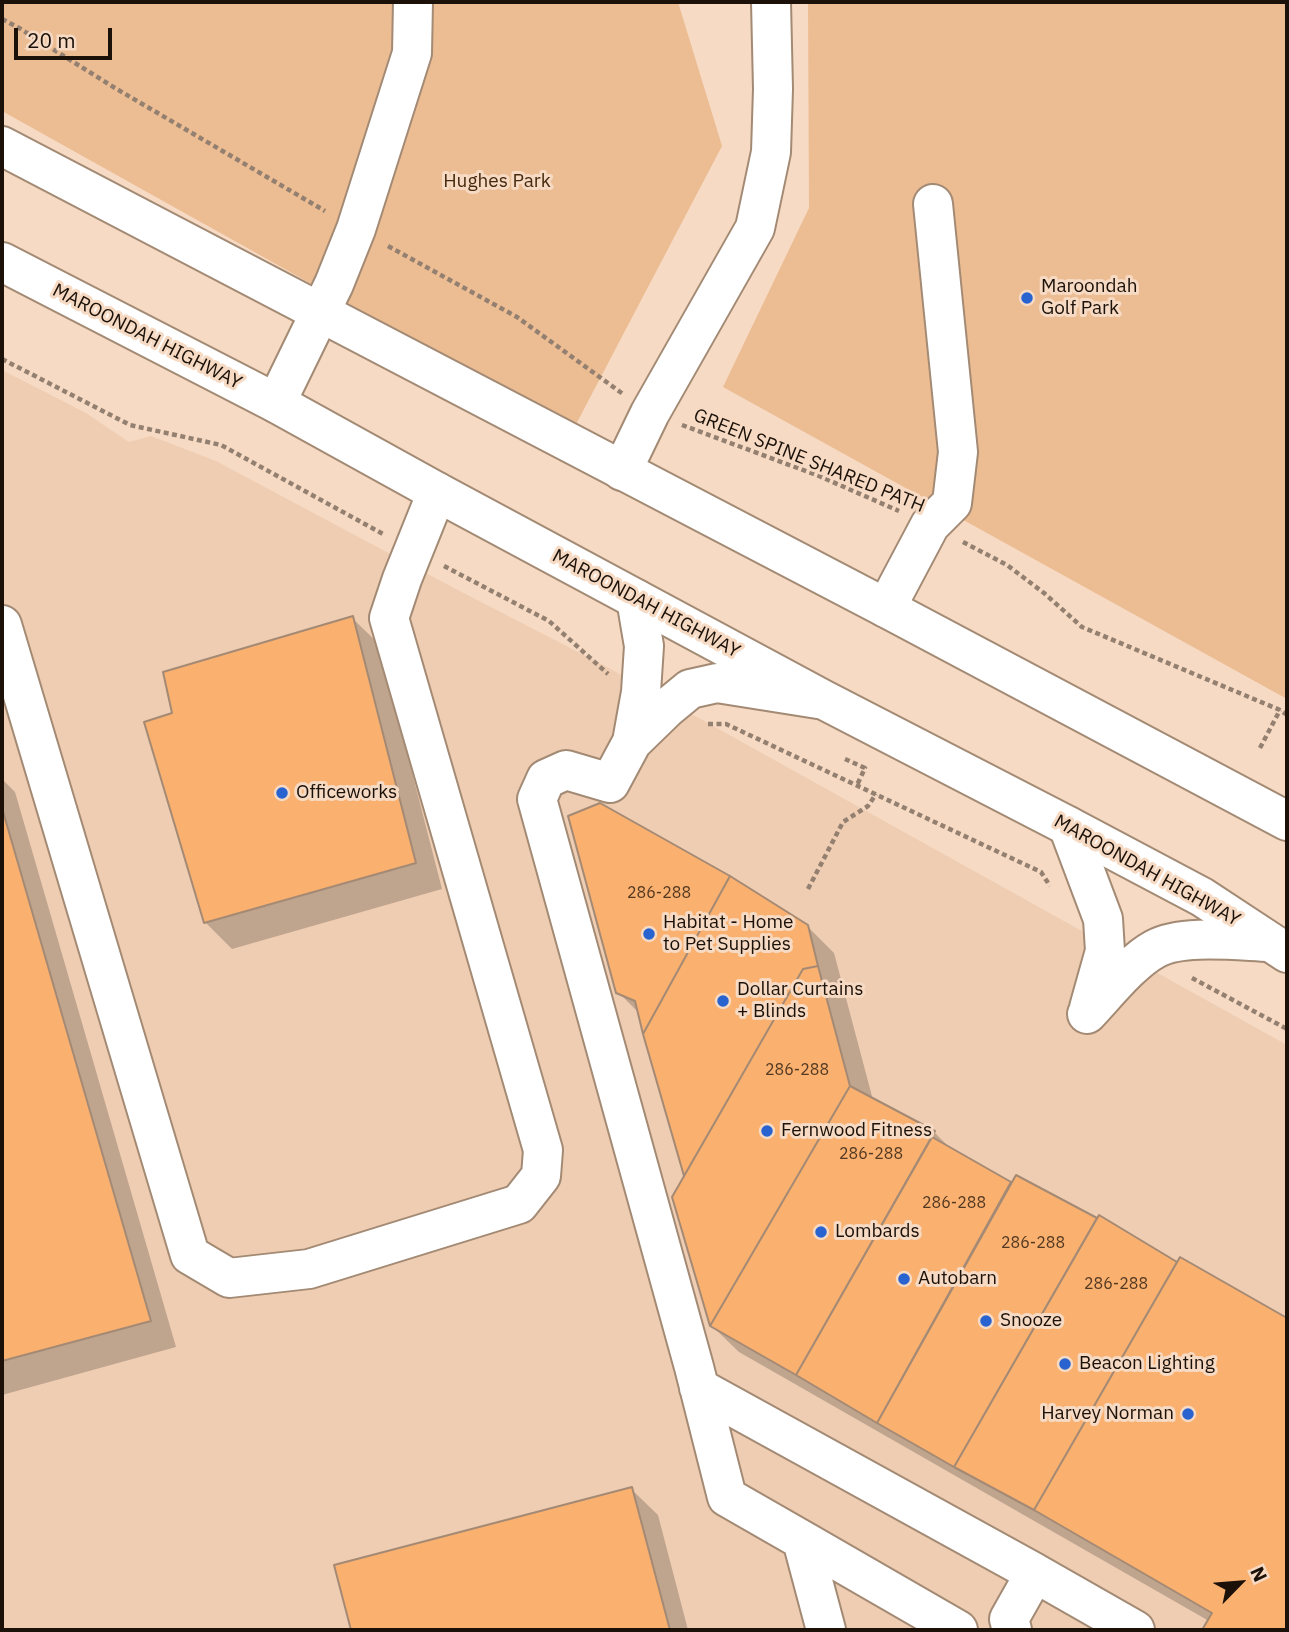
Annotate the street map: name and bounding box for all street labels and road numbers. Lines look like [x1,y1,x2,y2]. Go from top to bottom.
street label: MAROONDAH HIGHWAY [49,279,245,395]
street label: GREEN SPINE SHARED PATH [690,404,928,518]
street label: MAROONDAH HIGHWAY [548,545,744,663]
street label: MAROONDAH HIGHWAY [1050,810,1244,932]

